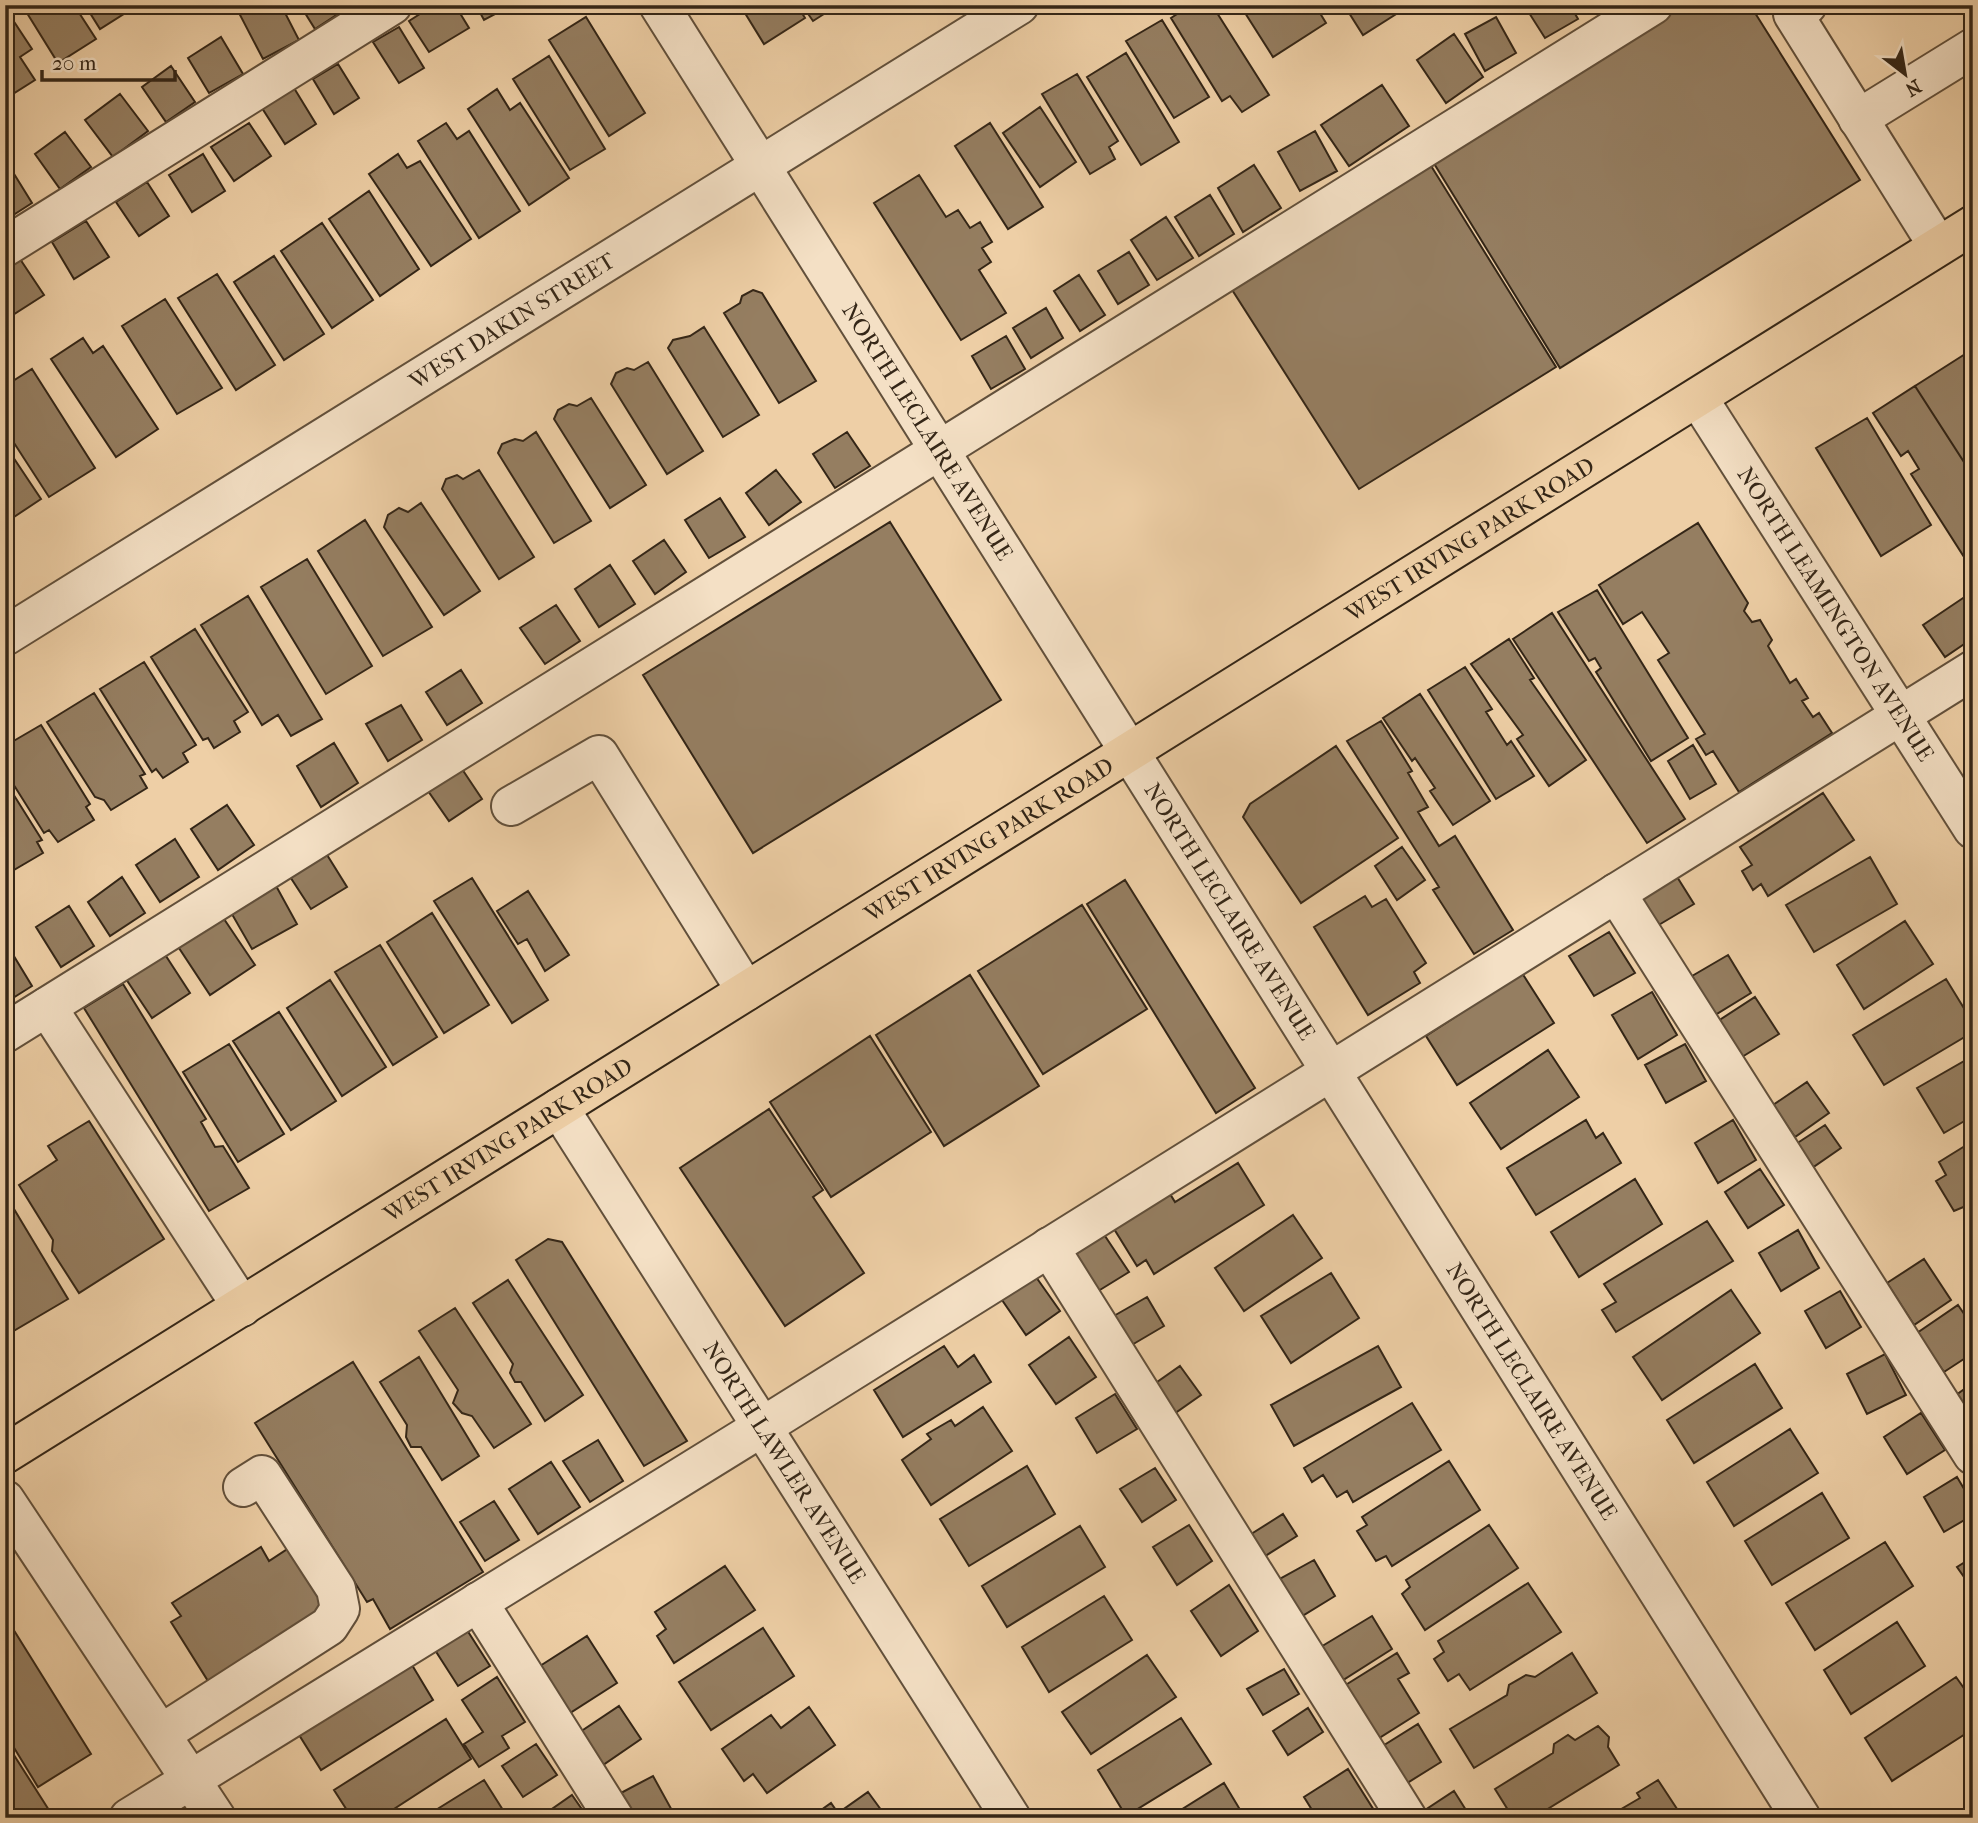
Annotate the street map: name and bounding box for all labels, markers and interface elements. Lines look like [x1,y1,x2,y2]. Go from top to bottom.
scale bar [42,38,175,82]
north arrow [1870,38,1940,108]
text: 20 m [52,51,97,75]
text: N [1901,75,1925,101]
street label: WEST DAKIN STREET [404,247,620,396]
street label: NORTH LECLAIRE AVENUE [836,298,1018,565]
street label: WEST IRVING PARK ROAD [1340,452,1600,628]
street label: NORTH LEAMINGTON AVENUE [1731,462,1939,766]
street label: WEST IRVING PARK ROAD [859,752,1119,928]
street label: NORTH LECLAIRE AVENUE [1138,778,1320,1045]
street label: WEST IRVING PARK ROAD [378,1052,638,1229]
street label: NORTH LECLAIRE AVENUE [1441,1258,1623,1525]
street label: NORTH LAWLER AVENUE [697,1337,871,1589]

